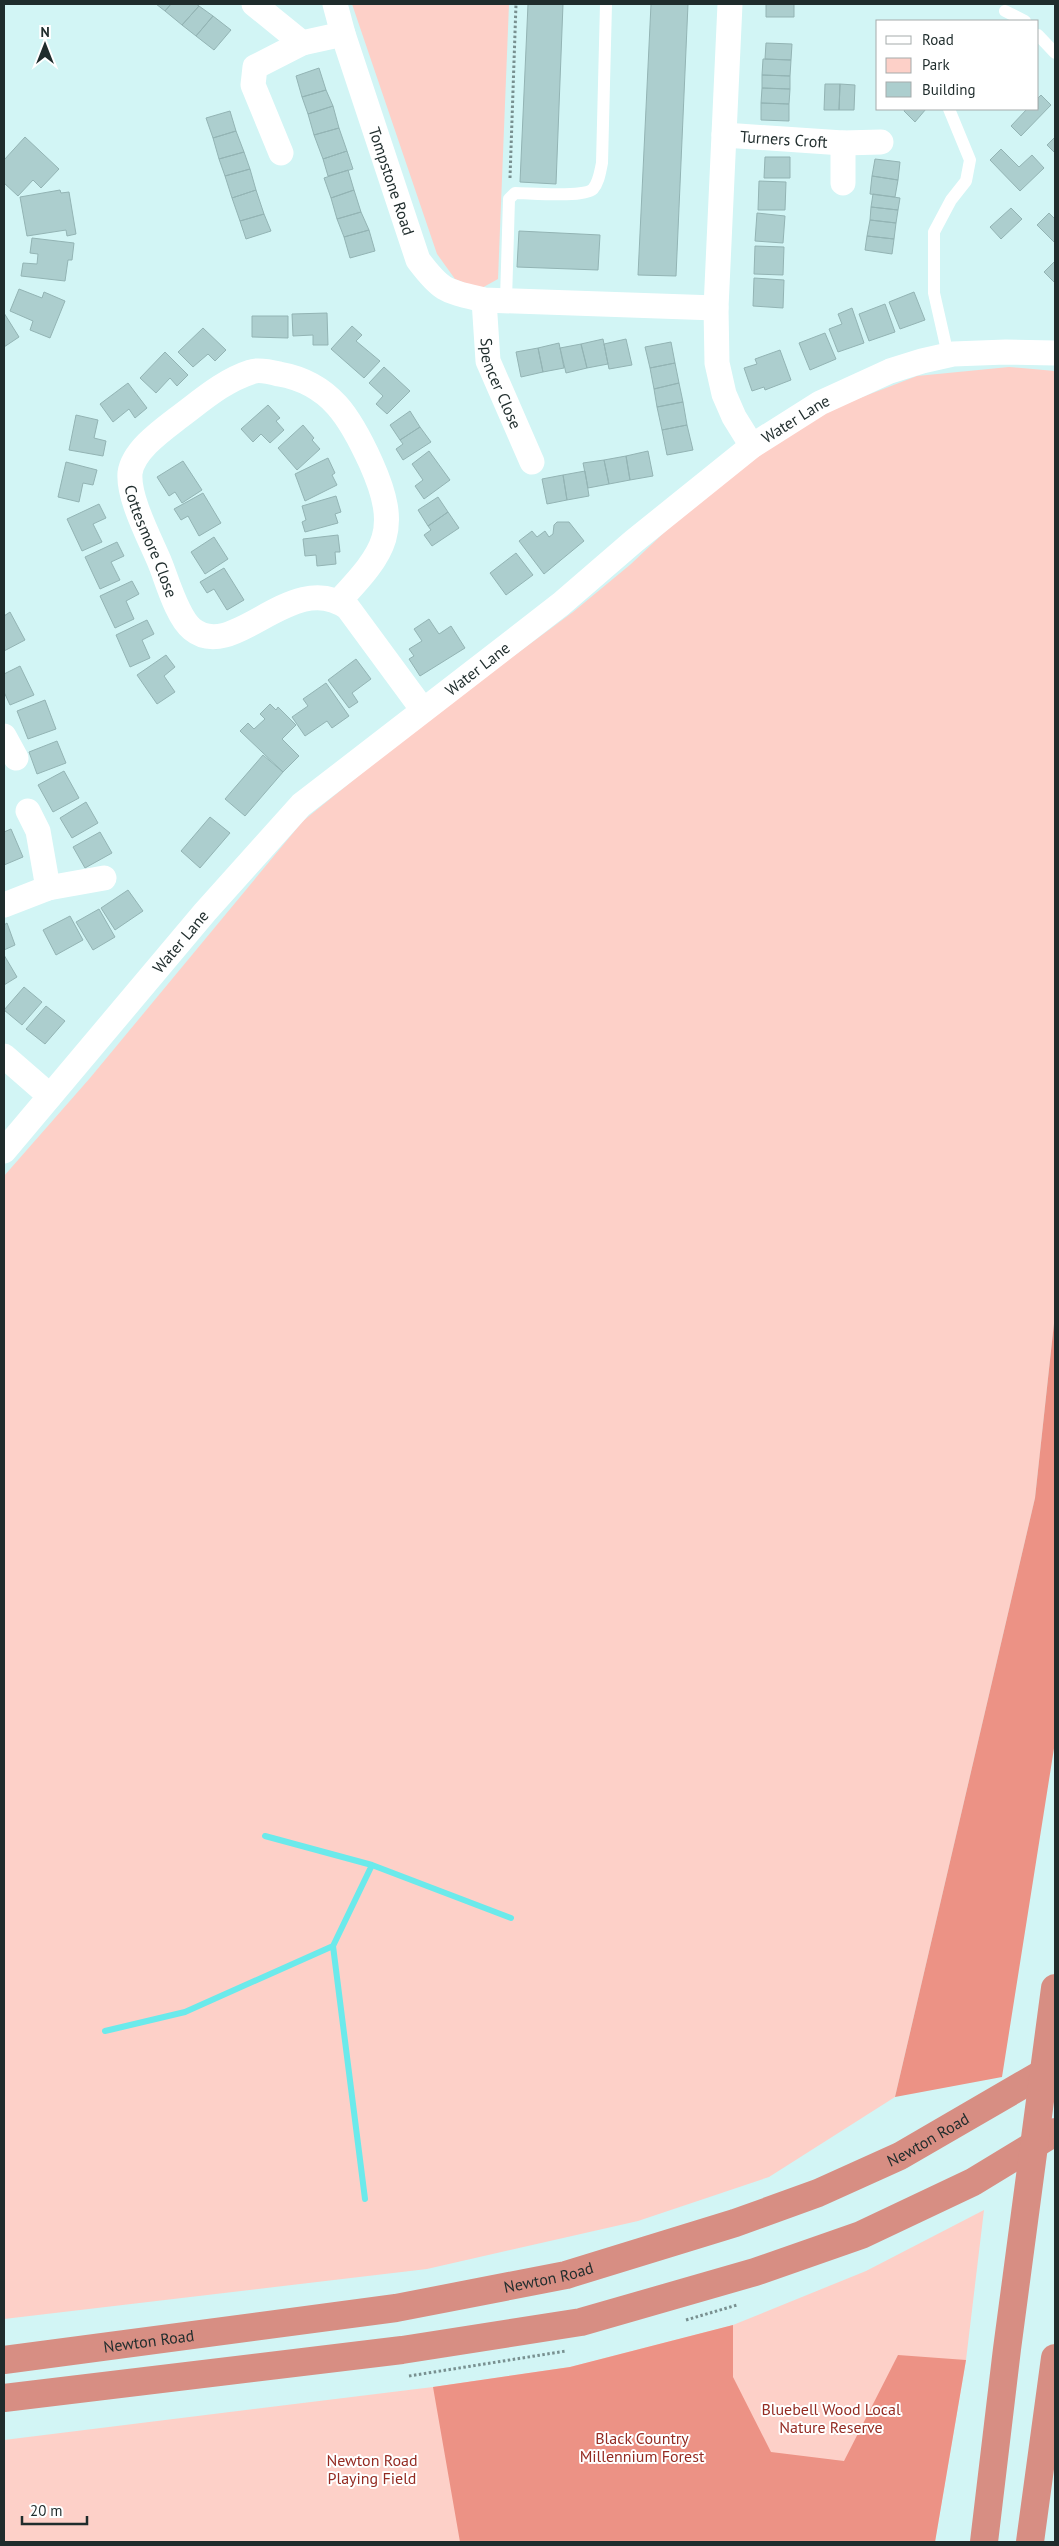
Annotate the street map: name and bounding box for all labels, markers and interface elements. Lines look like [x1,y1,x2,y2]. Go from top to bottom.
north arrow [20,20,70,70]
legend [876,20,1039,110]
text: N [40,23,50,41]
text: Road [922,30,954,49]
text: Park [922,55,950,74]
text: Building [922,80,976,99]
street label: Tompstone Road [365,124,419,238]
street label: Turners Croft [739,126,829,152]
street label: Spencer Close [477,337,526,432]
street label: Water Lane [758,390,833,447]
street label: Cottesmore Close [121,483,182,600]
street label: Water Lane [441,637,514,700]
street label: Water Lane [148,906,213,977]
street label: Newton Road [884,2108,972,2171]
street label: Newton Road [502,2257,596,2297]
street label: Newton Road [102,2325,195,2357]
park label: Bluebell Wood Local Nature Reserve [761,2399,901,2437]
park label: Black Country Millennium Forest [580,2428,705,2466]
park label: Newton Road Playing Field [326,2450,418,2488]
scale bar [22,2494,88,2526]
text: 20 m [30,2501,63,2520]

